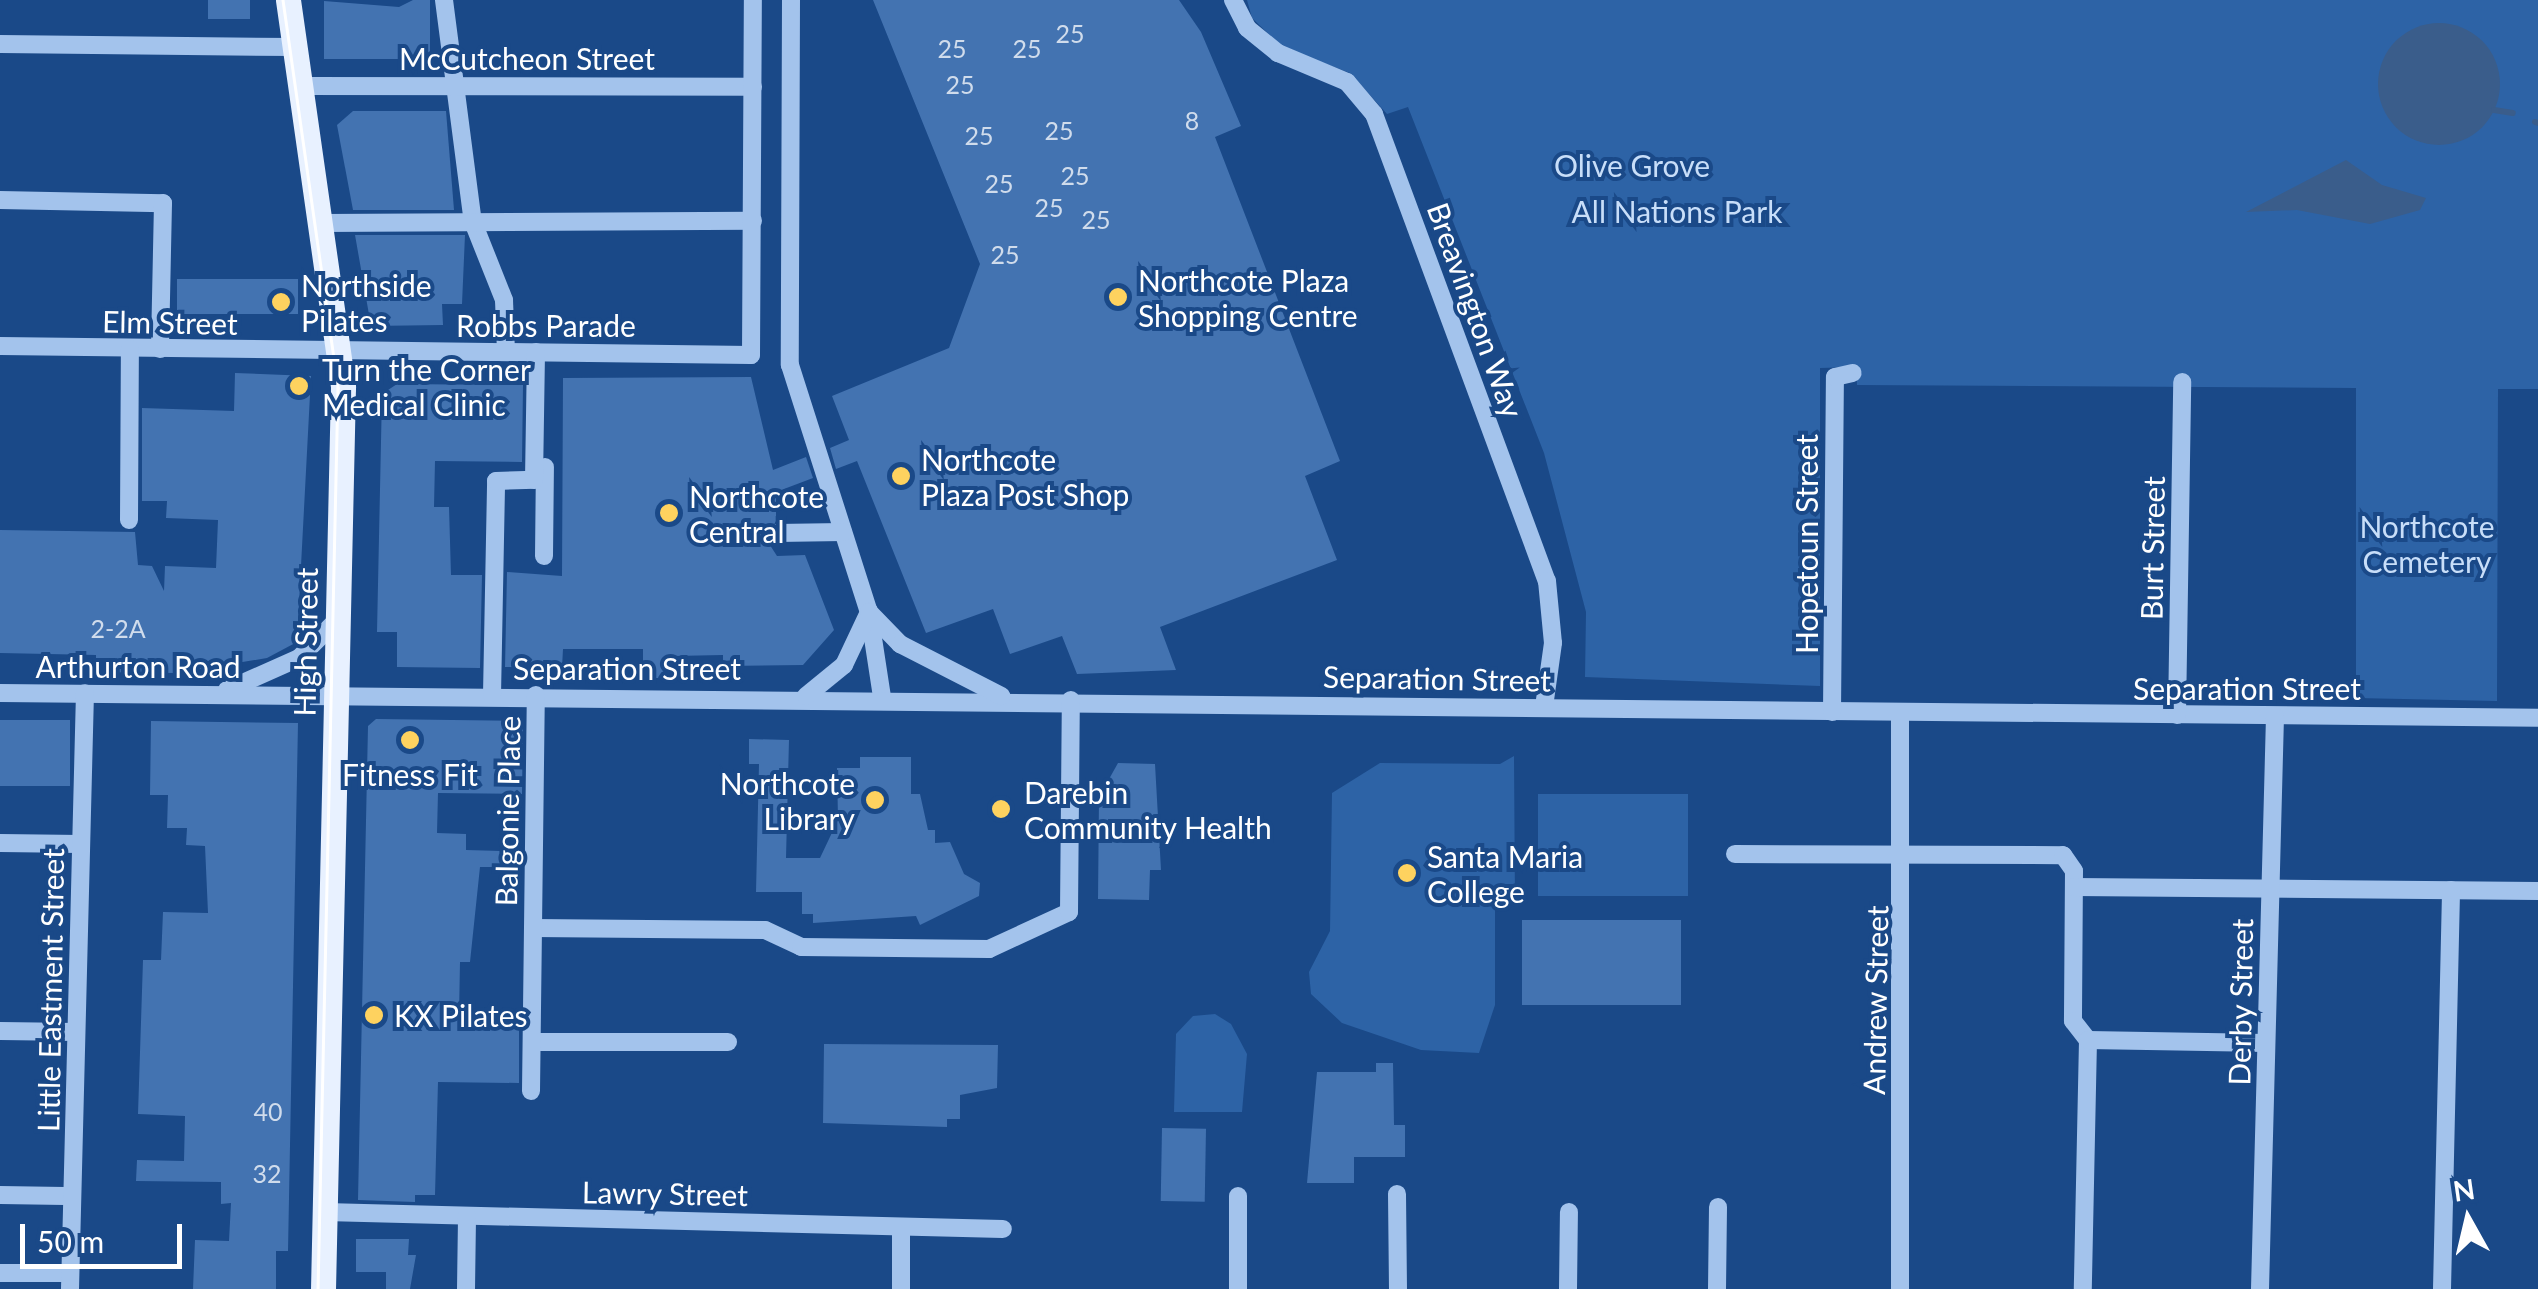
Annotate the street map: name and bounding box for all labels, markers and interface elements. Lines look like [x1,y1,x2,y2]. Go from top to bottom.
house number: 25 [1056,18,1084,48]
house number: 25 [938,33,966,63]
house number: 25 [1013,33,1041,63]
street label: McCutcheon Street [399,40,655,76]
house number: 25 [946,69,974,99]
house number: 8 [1185,105,1199,135]
house number: 25 [1045,115,1073,145]
house number: 25 [965,120,993,150]
park label: Olive Grove [1554,147,1710,183]
house number: 25 [1061,160,1089,190]
house number: 25 [985,168,1013,198]
house number: 25 [1035,192,1063,222]
park label: All Nations Park [1572,193,1782,229]
street label: Breavington Way [1420,198,1532,422]
house number: 25 [1082,204,1110,234]
house number: 25 [991,239,1019,269]
place label: Northcote Plaza Shopping Centre [1138,262,1358,332]
place label: Northside Pilates [301,267,432,338]
marker: Northcote Plaza Shopping Centre [1107,286,1129,308]
marker: Northside Pilates [270,291,292,313]
street label: Elm Street [102,303,238,341]
street label: Robbs Parade [456,307,636,343]
place label: Turn the Corner Medical Clinic [322,351,531,422]
marker: Turn the Corner Medical Clinic [286,373,312,399]
street label: Hopetoun Street [1788,434,1824,654]
place label: Northcote Plaza Post Shop [921,441,1129,512]
marker: Northcote Plaza Post Shop [890,465,912,487]
street label: Burt Street [2133,476,2171,620]
place label: Northcote Central [689,478,824,548]
marker: Northcote Central [658,502,680,524]
park label: Northcote Cemetery [2359,508,2495,578]
street label: High Street [286,567,324,717]
house number: 2-2A [90,613,146,643]
street label: Arthurton Road [36,648,240,684]
street label: Separation Street [513,650,741,686]
street label: Separation Street [1323,658,1551,698]
street label: Separation Street [2133,670,2361,706]
street label: Balgonie Place [487,715,527,907]
marker: Fitness Fit [399,729,421,751]
place label: Fitness Fit [342,756,478,792]
place label: Northcote Library [720,765,855,836]
place label: Darebin Community Health [1024,774,1272,844]
marker: Northcote Library [864,789,886,811]
marker: Darebin Community Health [988,796,1014,822]
place label: Santa Maria College [1427,838,1583,908]
street label: Little Eastment Street [30,848,70,1132]
marker: Santa Maria College [1396,862,1418,884]
street label: Andrew Street [1855,905,1895,1095]
street label: Derby Street [2221,918,2259,1086]
place label: KX Pilates [394,997,527,1033]
marker: KX Pilates [363,1004,385,1026]
house number: 40 [254,1096,282,1126]
house number: 32 [253,1158,281,1188]
north arrow [2418,1169,2518,1269]
text: N [2451,1171,2477,1208]
street label: Lawry Street [581,1174,749,1212]
scale bar [25,1204,188,1266]
text: 50 m [37,1223,104,1259]

